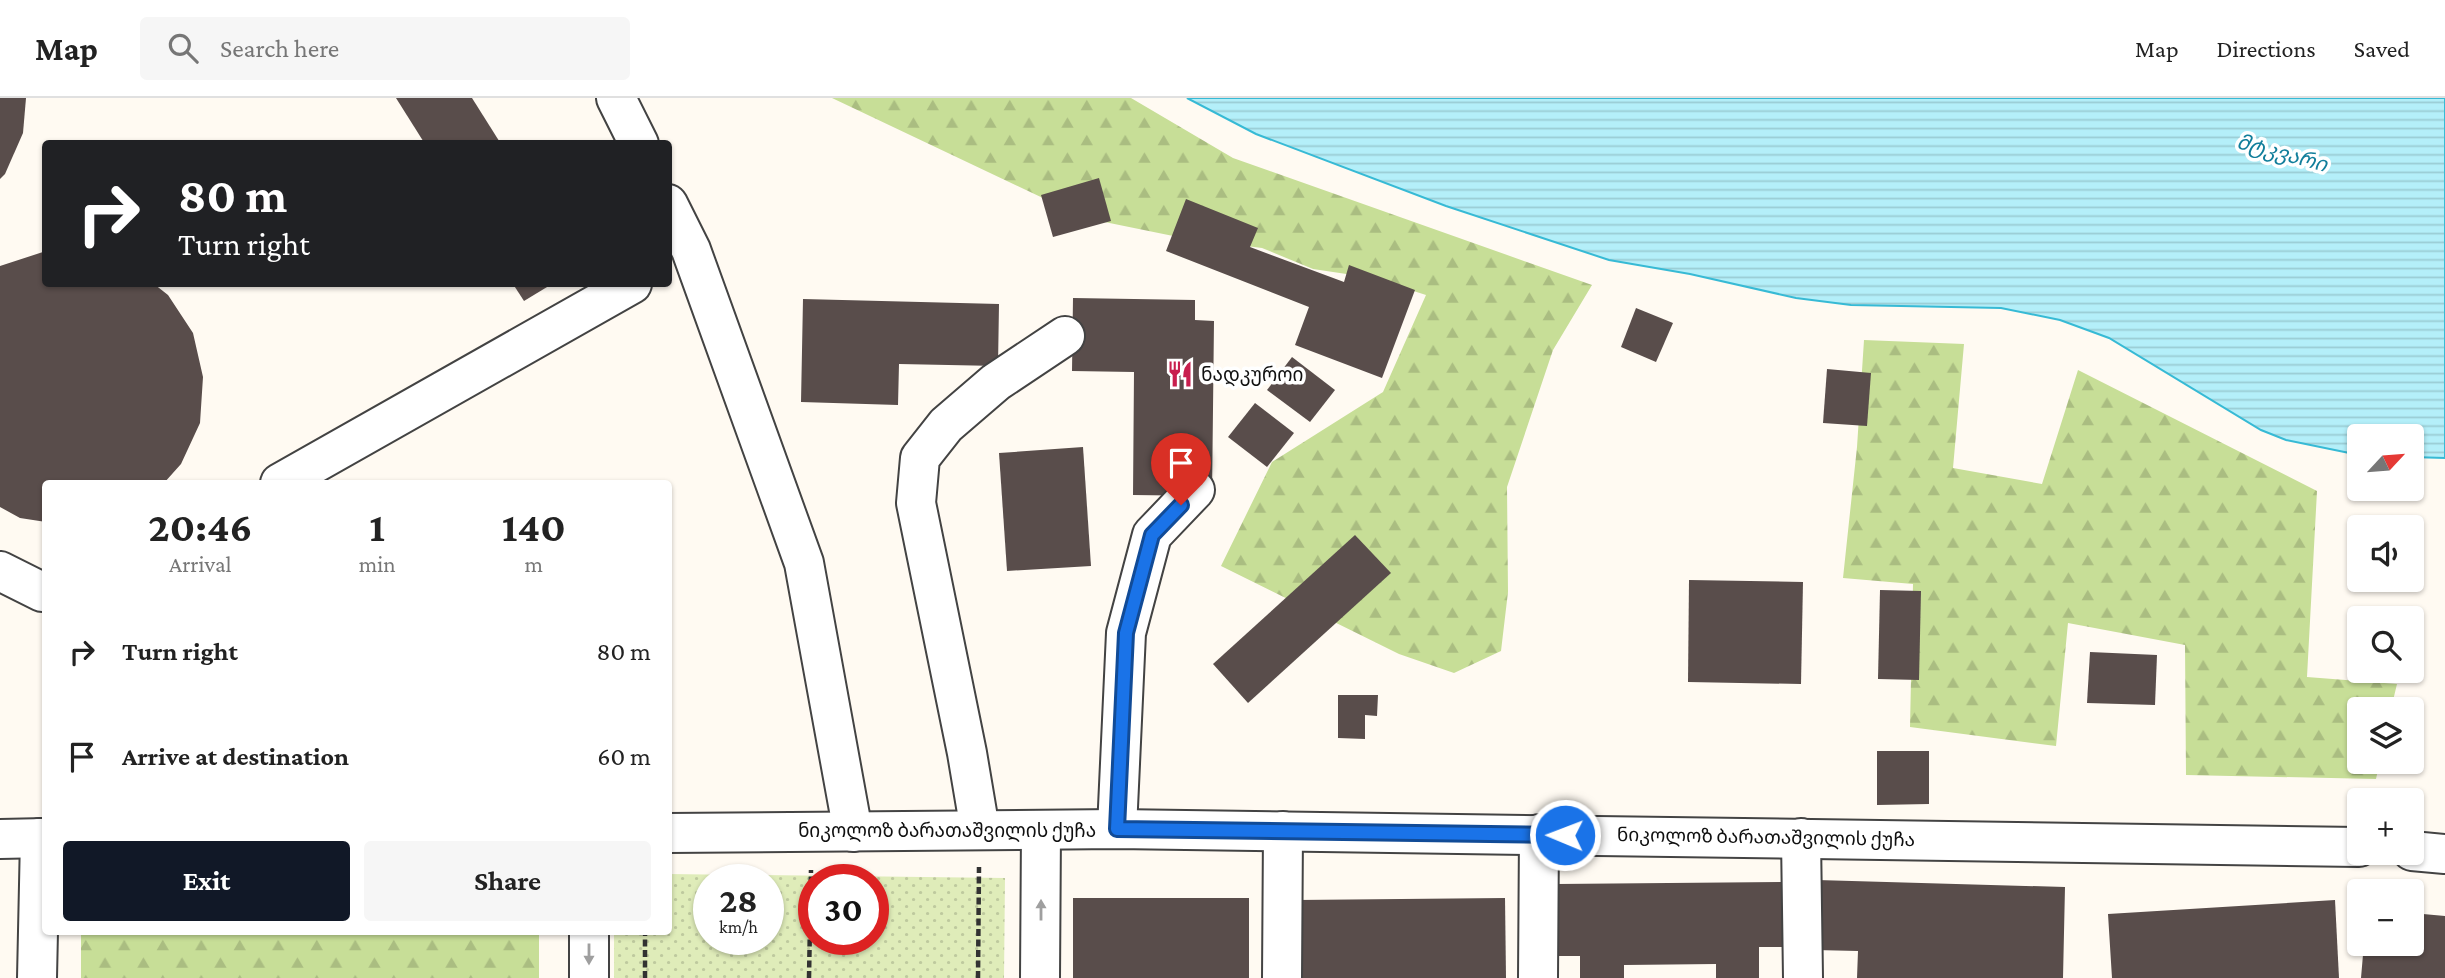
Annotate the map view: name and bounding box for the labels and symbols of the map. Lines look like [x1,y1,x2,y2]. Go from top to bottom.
water label: მტკვარი [2234,129,2331,178]
restaurant icon: ნადკუროი [1165,359,1195,389]
place label: ნადკუროი [1201,364,1303,387]
north arrow [2347,424,2424,500]
pin [1151,433,1211,505]
position arrow [1528,798,1602,872]
street label: ნიკოლოზ ბარათაშვილის ქუჩა [798,820,1096,843]
street label: ნიკოლოზ ბარათაშვილის ქუჩა [1617,824,1915,852]
speed limit sign: 30 [798,864,889,955]
one-way arrow [1035,899,1047,921]
one-way arrow [583,944,595,966]

